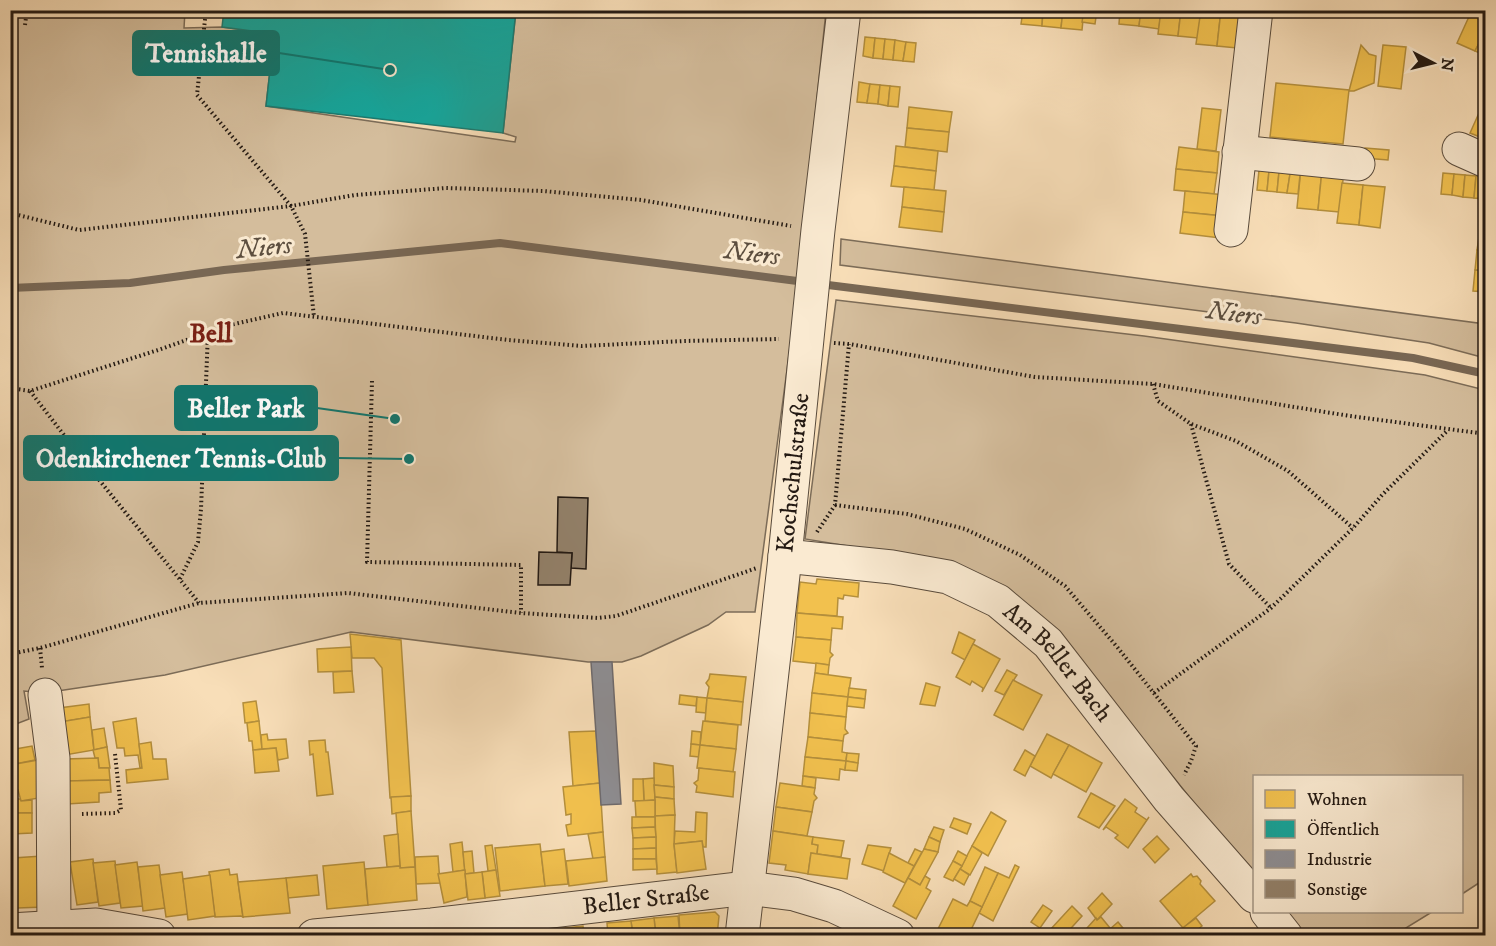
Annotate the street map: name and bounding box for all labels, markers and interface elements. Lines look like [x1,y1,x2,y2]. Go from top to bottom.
callout: Tennishalle [133,31,279,75]
north arrow [1403,33,1463,93]
text: Tennishalle [144,38,267,71]
text: N [1436,57,1458,72]
water label: Niers [233,229,294,268]
water label: Niers [721,234,783,274]
water label: Niers [1203,294,1265,334]
district label: Bell [190,318,234,351]
callout: Beller Park [175,386,317,430]
street label: Kochschulstraße [770,392,816,554]
text: Beller Park [187,393,306,426]
callout: Odenkirchener Tennis-Club [24,436,338,480]
text: Odenkirchener Tennis-Club [36,443,326,476]
street label: Am Beller Bach [997,597,1119,728]
legend [1253,775,1463,913]
text: Wohnen [1306,789,1368,811]
text: Öffentlich [1307,819,1380,841]
text: Industrie [1307,849,1372,871]
street label: Beller Straße [581,878,711,922]
text: Sonstige [1307,879,1367,901]

